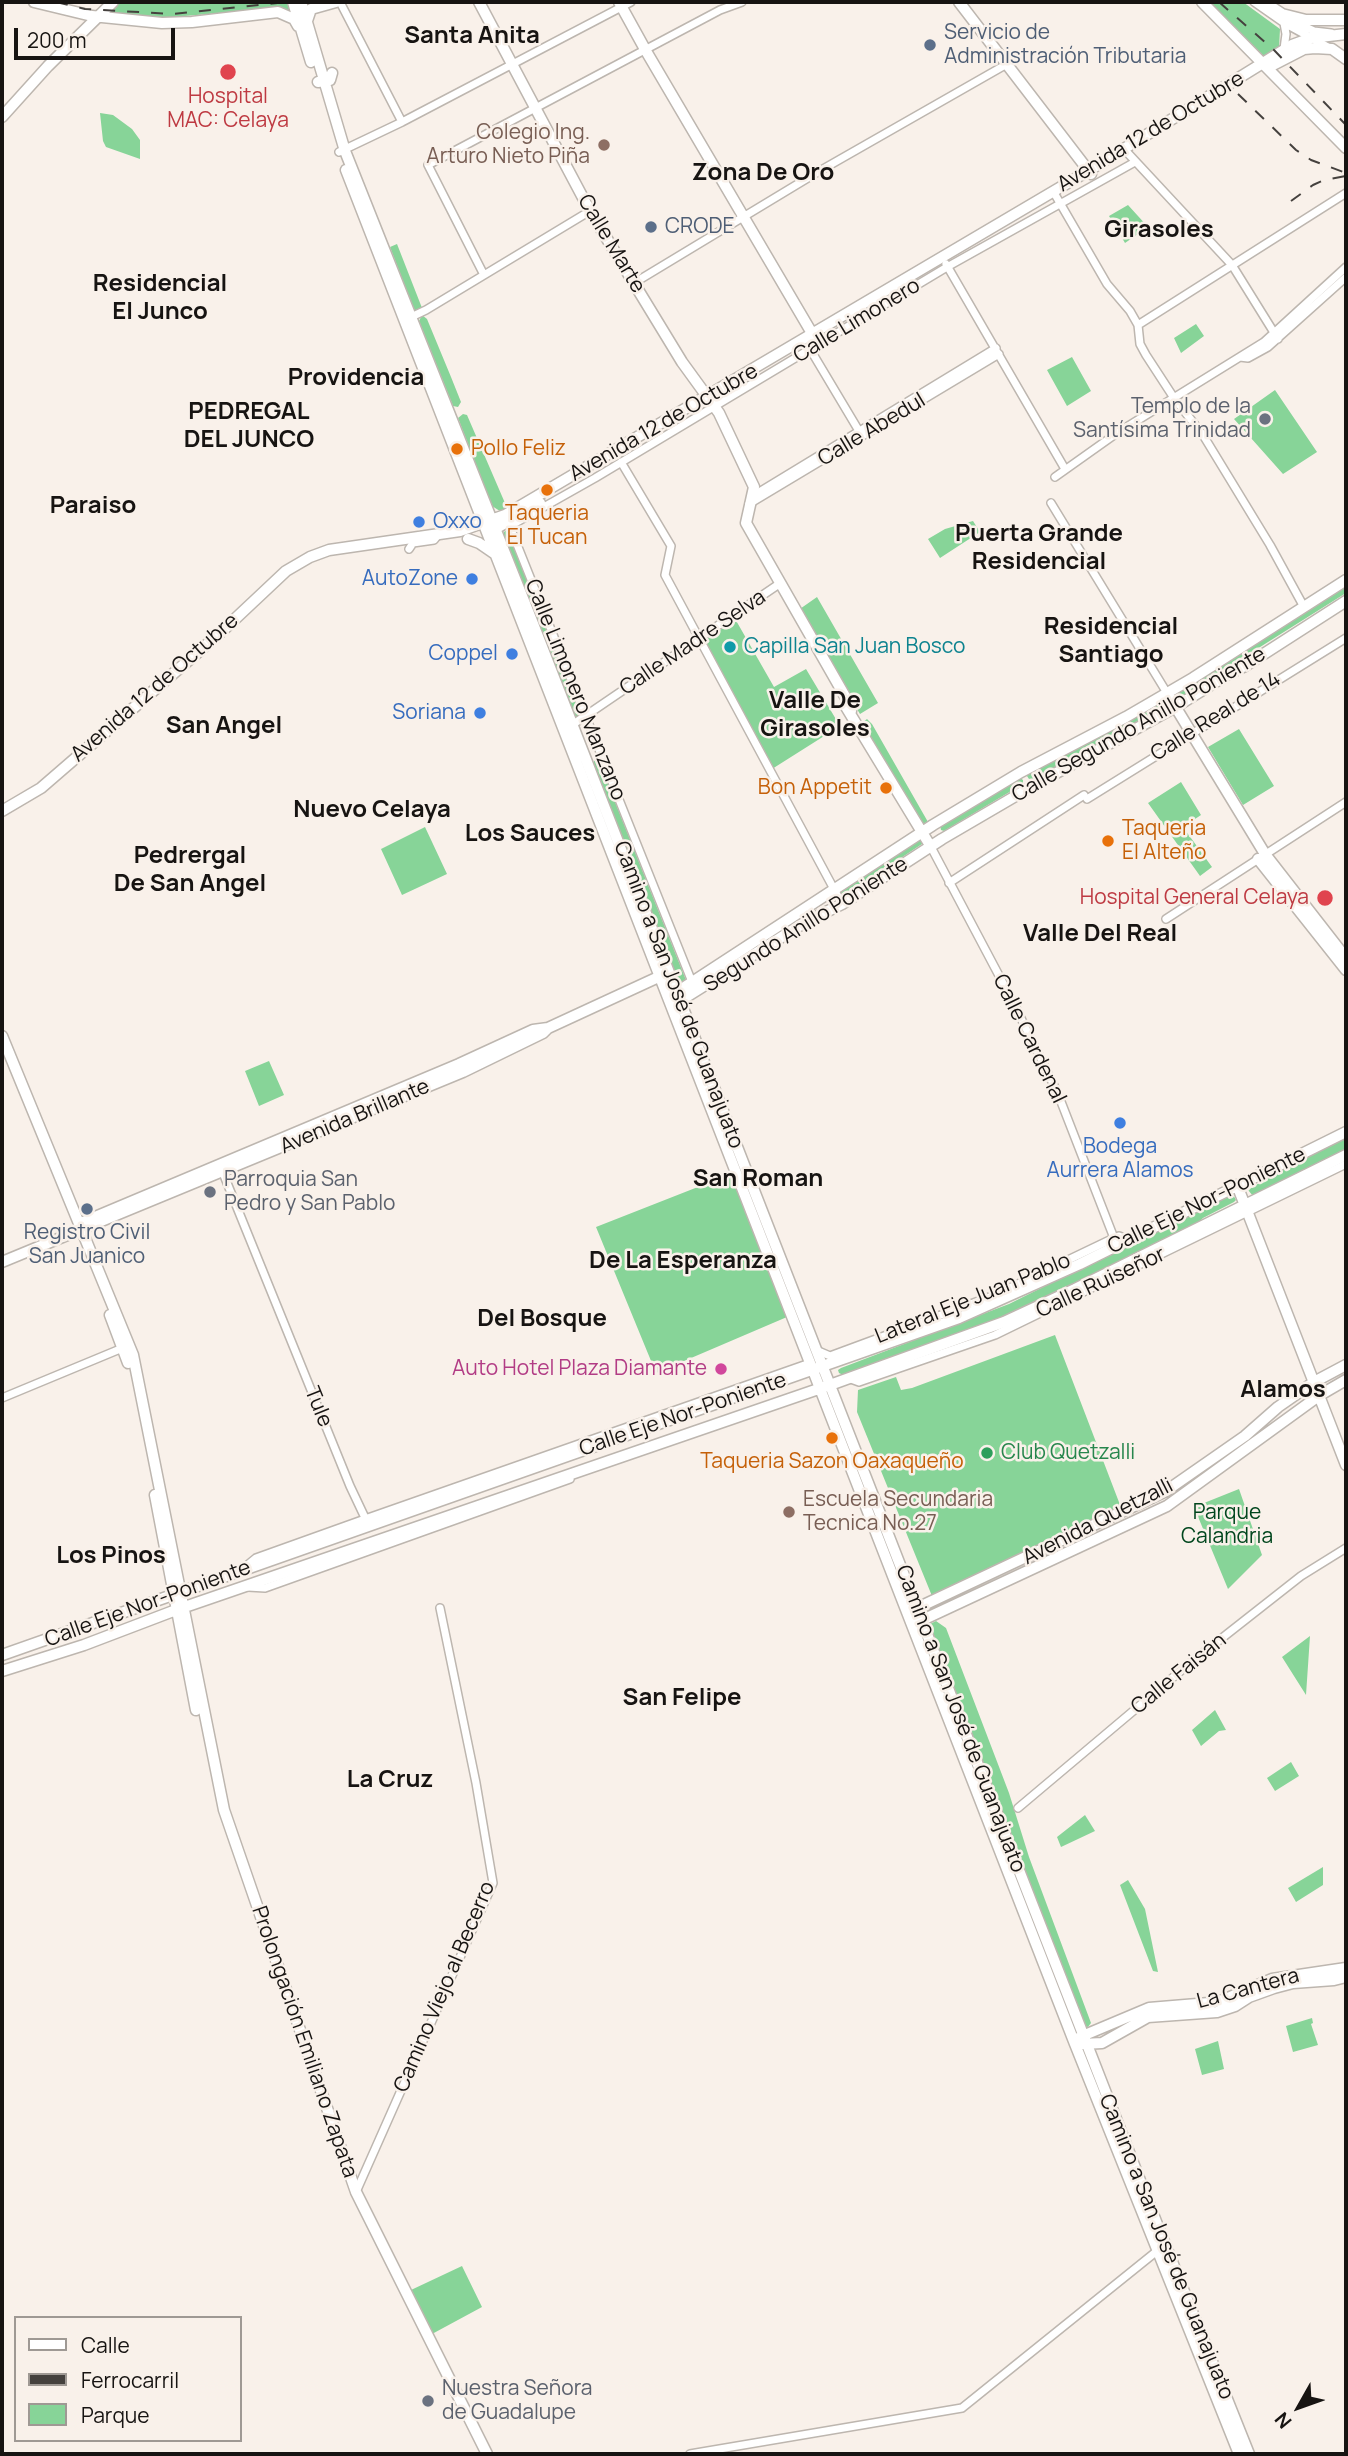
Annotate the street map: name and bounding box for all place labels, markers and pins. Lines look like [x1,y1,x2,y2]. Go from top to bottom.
place label: Servicio de Administración Tributaria [944,20,1186,70]
marker: Servicio de Administración Tributaria [922,37,938,53]
marker: Hospital MAC: Celaya [218,62,238,82]
place label: Hospital MAC: Celaya [167,84,289,134]
place label: Colegio Ing. Arturo Nieto Piña [426,120,590,170]
marker: Colegio Ing. Arturo Nieto Piña [596,137,612,153]
place label: CRODE [665,214,735,240]
marker: CRODE [643,219,659,235]
place label: Templo de la Santísima Trinidad [1073,394,1251,444]
marker: Templo de la Santísima Trinidad [1257,411,1273,427]
place label: Pollo Feliz [471,436,566,462]
marker: Pollo Feliz [449,441,465,457]
marker: Taqueria El Tucan [539,482,555,498]
place label: Taqueria El Tucan [505,501,589,551]
place label: Oxxo [433,509,482,535]
marker: Oxxo [411,514,427,530]
place label: AutoZone [362,566,458,592]
marker: AutoZone [464,571,480,587]
place label: Capilla San Juan Bosco [744,634,965,660]
marker: Capilla San Juan Bosco [722,639,738,655]
place label: Coppel [429,641,498,667]
marker: Coppel [504,646,520,662]
place label: Soriana [392,700,466,726]
marker: Soriana [472,705,488,721]
place label: Bon Appetit [758,775,872,801]
marker: Bon Appetit [878,780,894,796]
place label: Taqueria El Alteño [1122,816,1206,866]
marker: Taqueria El Alteño [1100,833,1116,849]
place label: Hospital General Celaya [1080,885,1309,911]
marker: Hospital General Celaya [1315,888,1335,908]
marker: Bodega Aurrera Alamos [1112,1115,1128,1131]
place label: Bodega Aurrera Alamos [1047,1134,1193,1184]
place label: Parroquia San Pedro y San Pablo [224,1167,395,1217]
marker: Parroquia San Pedro y San Pablo [202,1184,218,1200]
marker: Registro Civil San Juanico [79,1201,95,1217]
place label: Registro Civil San Juanico [24,1220,150,1270]
place label: Auto Hotel Plaza Diamante [452,1356,707,1382]
marker: Auto Hotel Plaza Diamante [713,1361,729,1377]
marker: Taqueria Sazon Oaxaqueño [824,1430,840,1446]
place label: Club Quetzalli [1001,1440,1135,1466]
marker: Club Quetzalli [979,1445,995,1461]
place label: Taqueria Sazon Oaxaqueño [700,1449,964,1475]
place label: Escuela Secundaria Tecnica No.27 [803,1487,993,1537]
marker: Escuela Secundaria Tecnica No.27 [781,1504,797,1520]
place label: Nuestra Señora de Guadalupe [442,2376,593,2426]
marker: Nuestra Señora de Guadalupe [420,2393,436,2409]

